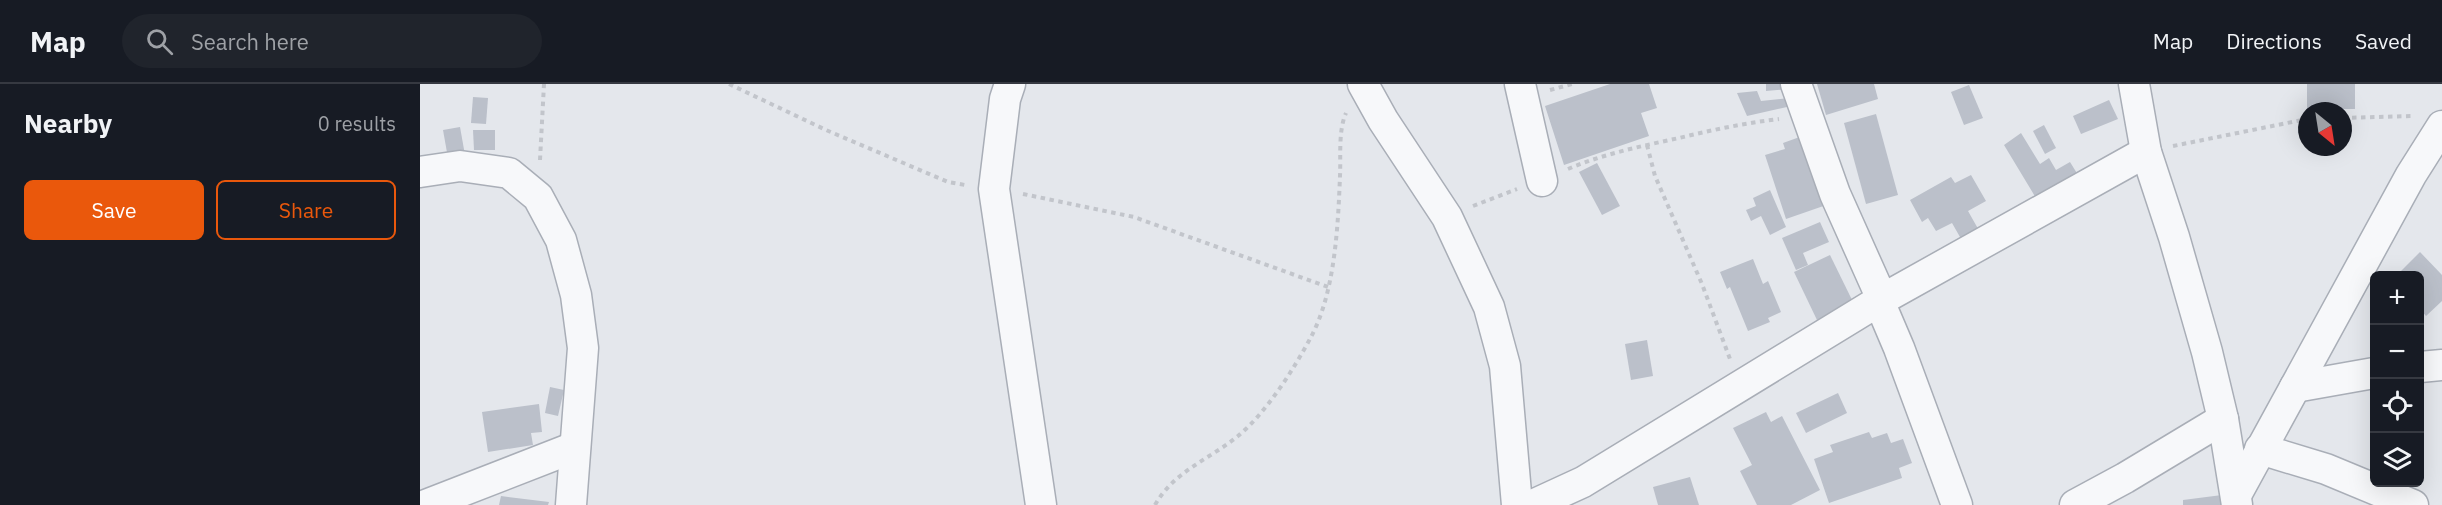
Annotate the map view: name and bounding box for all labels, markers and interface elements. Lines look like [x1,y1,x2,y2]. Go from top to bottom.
search box [122,14,542,68]
text: Map [30,23,86,60]
icon: search [143,25,176,58]
text: Search here [191,27,309,56]
text: Map [2153,27,2193,55]
text: Directions [2226,27,2322,55]
text: Saved [2355,27,2412,55]
north arrow [2298,102,2352,156]
text: Nearby [24,106,112,140]
text: 0 results [318,110,396,137]
button: Save [24,180,204,240]
button: Share [216,180,396,240]
map controls [2370,271,2424,487]
button: + [2370,271,2424,325]
button: − [2370,325,2424,379]
button: locate [2370,379,2424,433]
button: layers [2370,433,2424,487]

